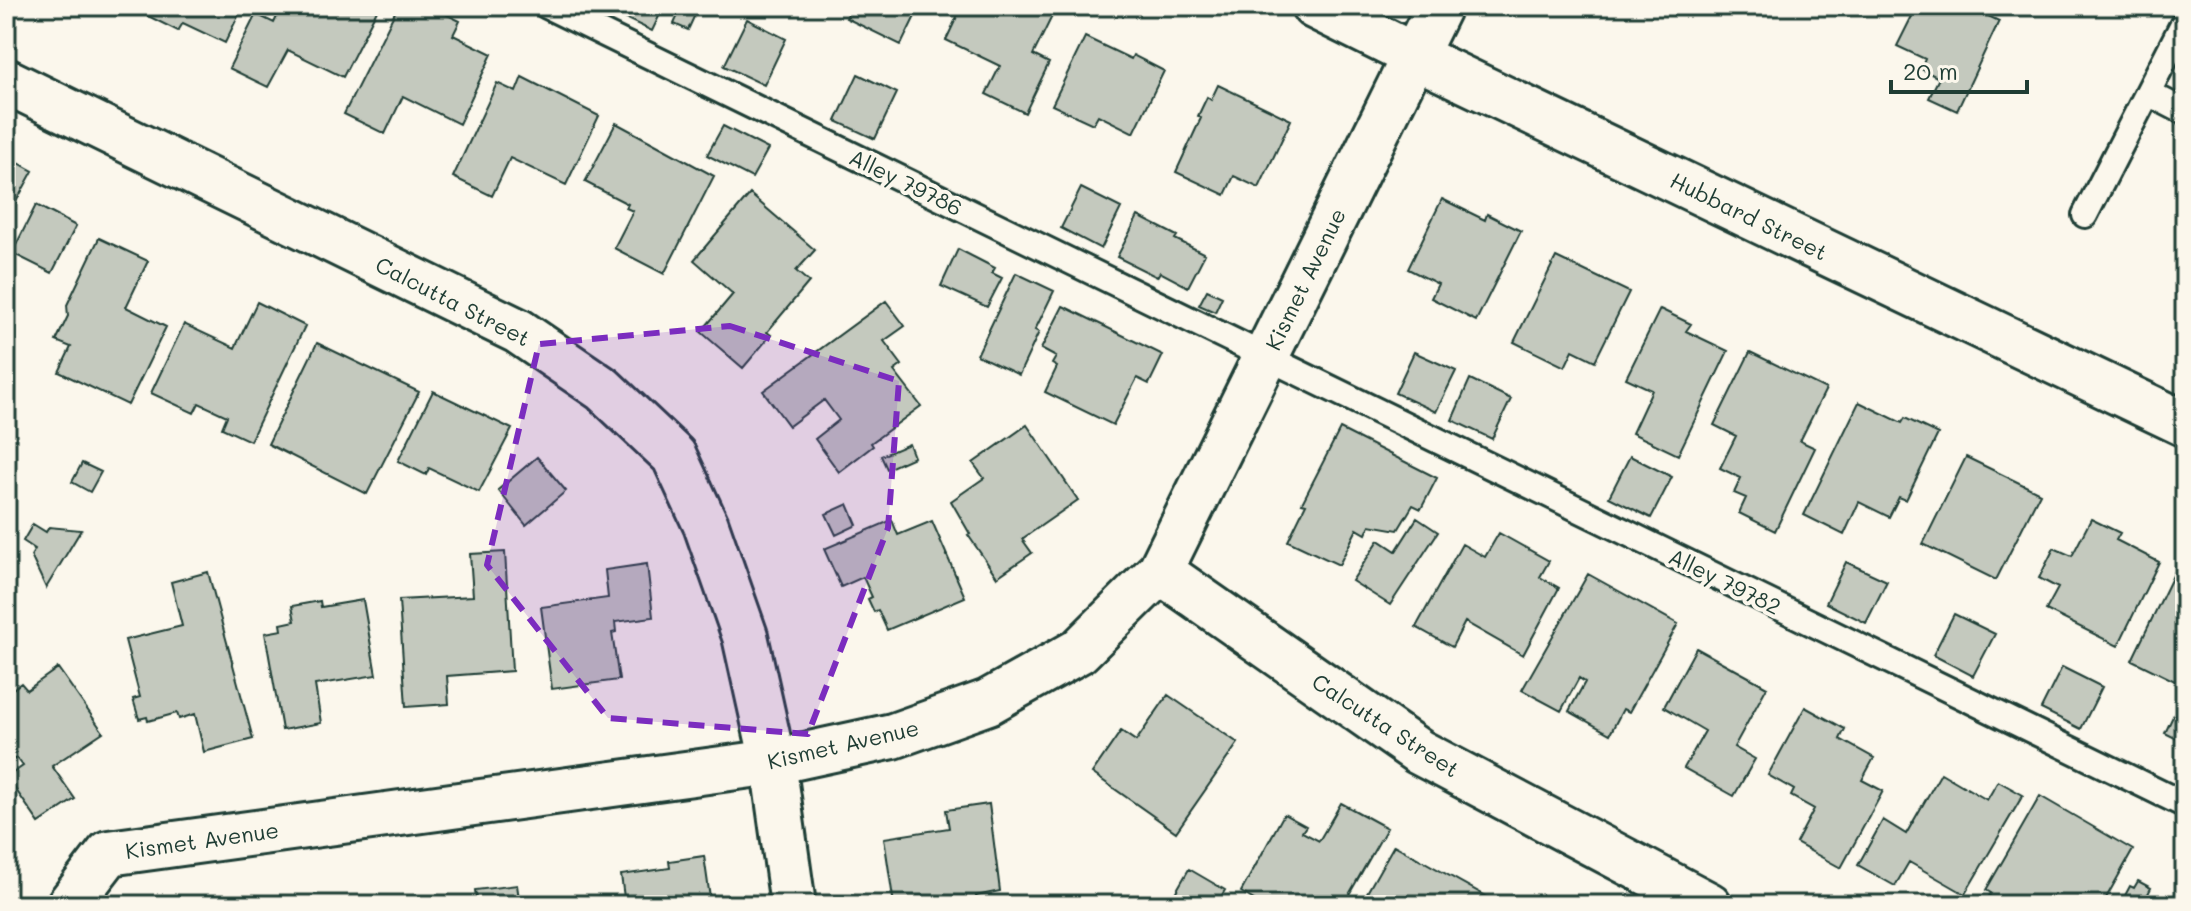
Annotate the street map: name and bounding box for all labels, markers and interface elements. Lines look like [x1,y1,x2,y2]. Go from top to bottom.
scale bar [1891,44,2027,94]
text: 20 m [1903,55,1958,86]
street label: Alley 79786 [845,142,967,222]
street label: Hubbard Street [1666,165,1832,267]
street label: Kismet Avenue [1258,203,1352,355]
street label: Calcutta Street [371,249,535,353]
street label: Alley 79782 [1664,541,1786,621]
street label: Calcutta Street [1307,667,1465,783]
street label: Kismet Avenue [764,712,922,776]
street label: Kismet Avenue [123,815,281,865]

